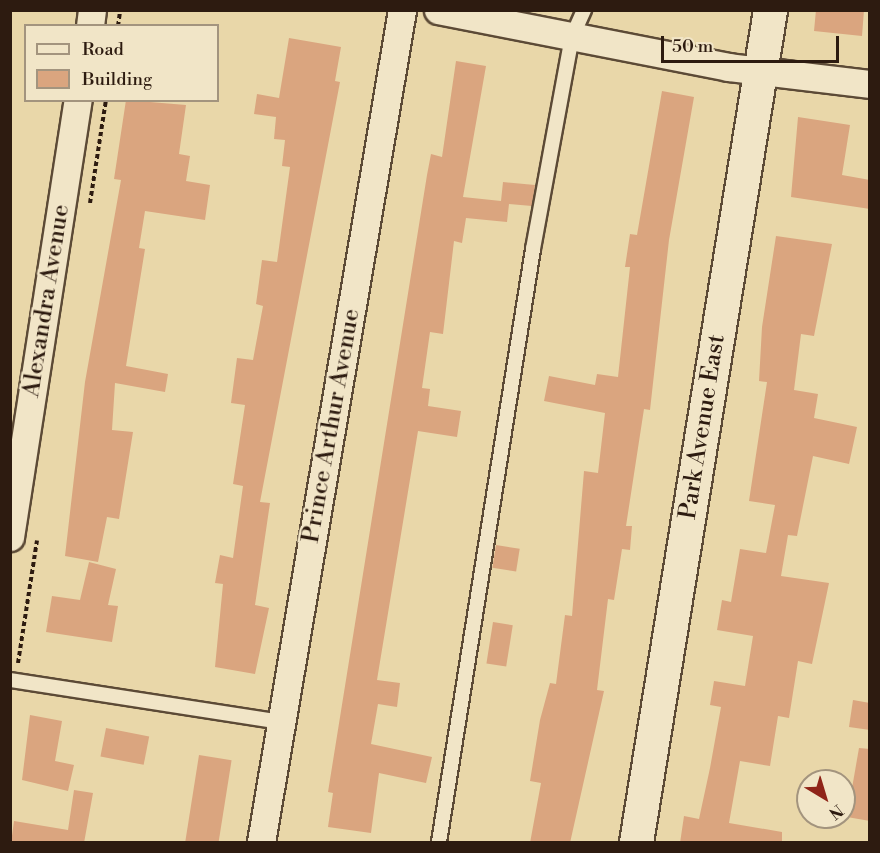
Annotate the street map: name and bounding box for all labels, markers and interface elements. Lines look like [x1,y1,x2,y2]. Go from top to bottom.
legend [24,24,219,102]
scale bar [664,24,842,62]
text: 50 m [672,35,713,58]
text: Road [82,38,124,61]
text: Building [82,68,152,91]
street label: Alexandra Avenue [18,203,76,399]
street label: Prince Arthur Avenue [297,307,367,545]
street label: Park Avenue East [674,332,732,522]
north arrow [796,769,856,829]
text: N [825,800,847,823]

